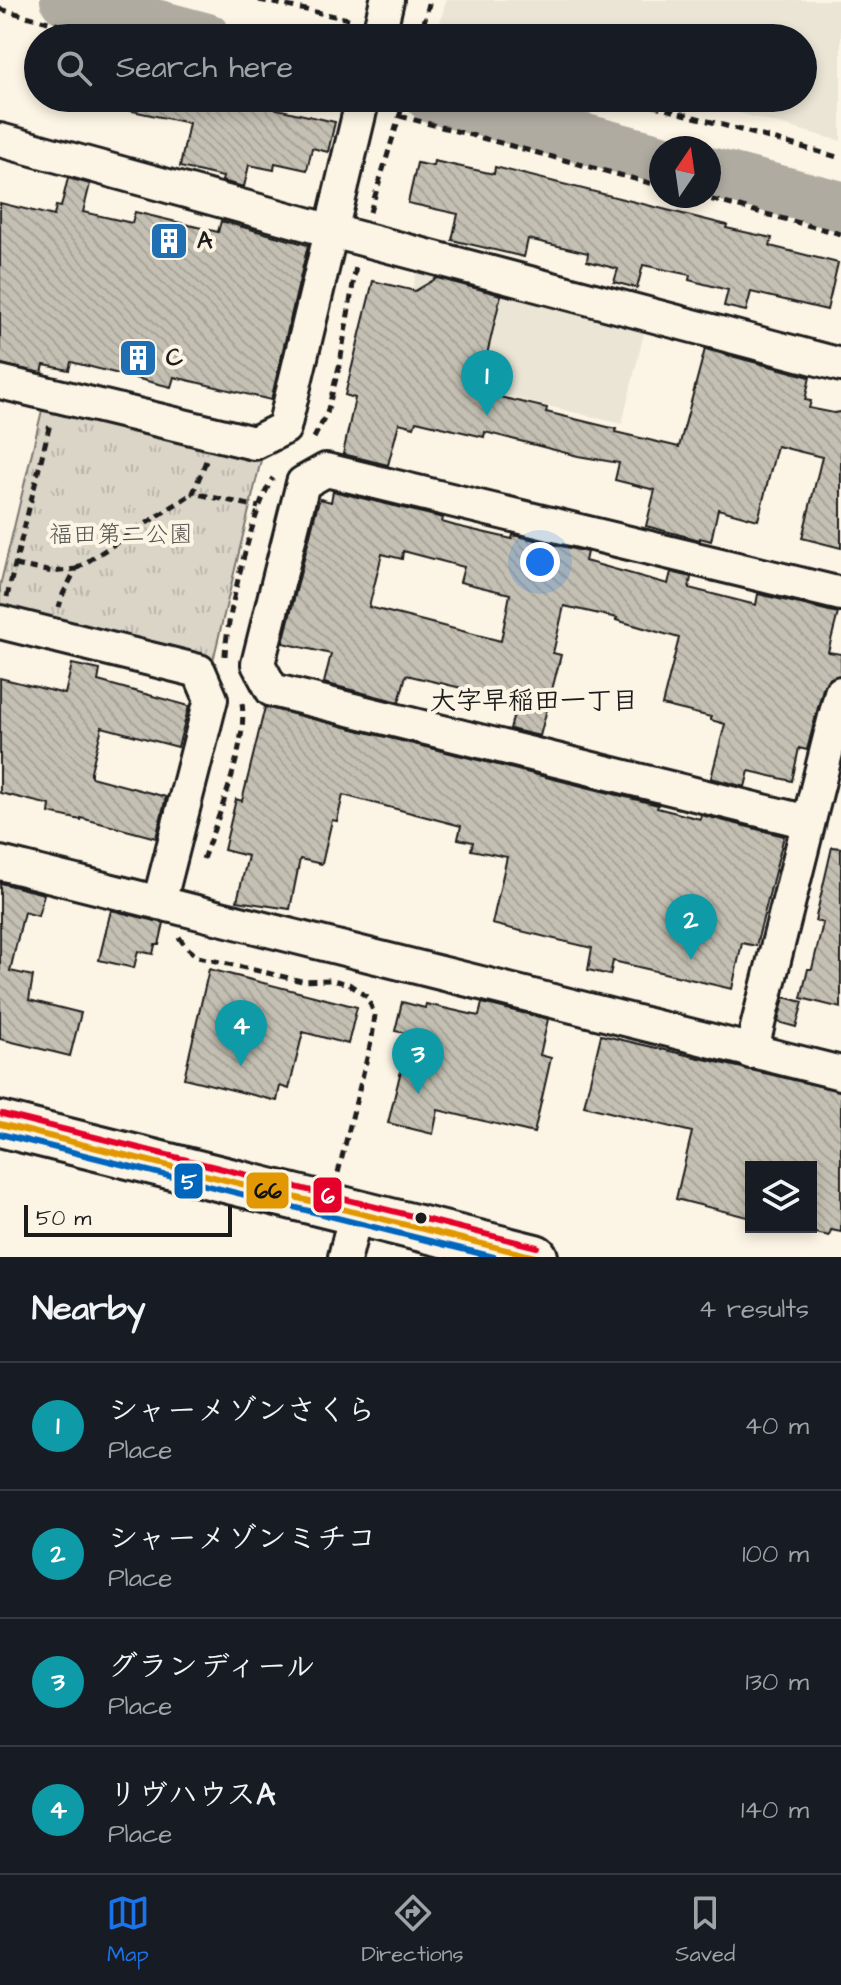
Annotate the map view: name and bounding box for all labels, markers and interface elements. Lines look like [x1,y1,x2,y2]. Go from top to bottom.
search box [24,24,817,112]
icon: search [52,46,96,90]
text: Search here [116,47,293,89]
north arrow [649,136,721,208]
building icon: A [148,220,190,262]
place label: A [197,224,213,258]
building icon: C [117,337,159,379]
place label: C [166,341,183,375]
pin: 1 [461,350,513,416]
park label: 福田第二公園 [49,518,193,552]
your location [520,542,560,582]
district label: 大字早稲田一丁目 [430,683,638,719]
pin: 2 [665,894,717,960]
pin: 4 [215,1000,267,1066]
pin: 3 [392,1028,444,1094]
map controls [745,1161,817,1233]
button: layers [745,1161,817,1233]
line badge: 5 [173,1162,204,1200]
text: 5 [181,1167,197,1198]
line badge: 66 [245,1171,290,1210]
text: 66 [254,1176,282,1207]
line badge: 6 [312,1176,343,1214]
text: 6 [321,1181,335,1212]
scale bar [24,1201,232,1237]
text: 50 m [36,1203,91,1234]
unlabelled marker [413,1210,429,1226]
text: Nearby [32,1285,146,1333]
text: 4 results [699,1291,809,1327]
text: シャーメゾンさくら [108,1390,377,1432]
text: 1 [56,1408,60,1444]
text: 40 m [744,1408,809,1444]
text: Place [108,1432,172,1468]
text: シャーメゾンミチコ [108,1518,377,1560]
text: 2 [51,1536,65,1572]
text: 100 m [742,1536,809,1572]
text: Place [108,1560,172,1596]
text: グランディール [108,1646,316,1688]
text: 3 [51,1664,65,1700]
text: 130 m [745,1664,809,1700]
text: Place [108,1688,172,1724]
text: リヴハウスA [108,1774,275,1816]
text: 4 [49,1792,67,1828]
text: 140 m [741,1792,809,1828]
text: Place [108,1816,172,1852]
tab: Map [106,1891,150,1970]
tab: Directions [361,1891,464,1970]
tab: Saved [675,1891,735,1970]

